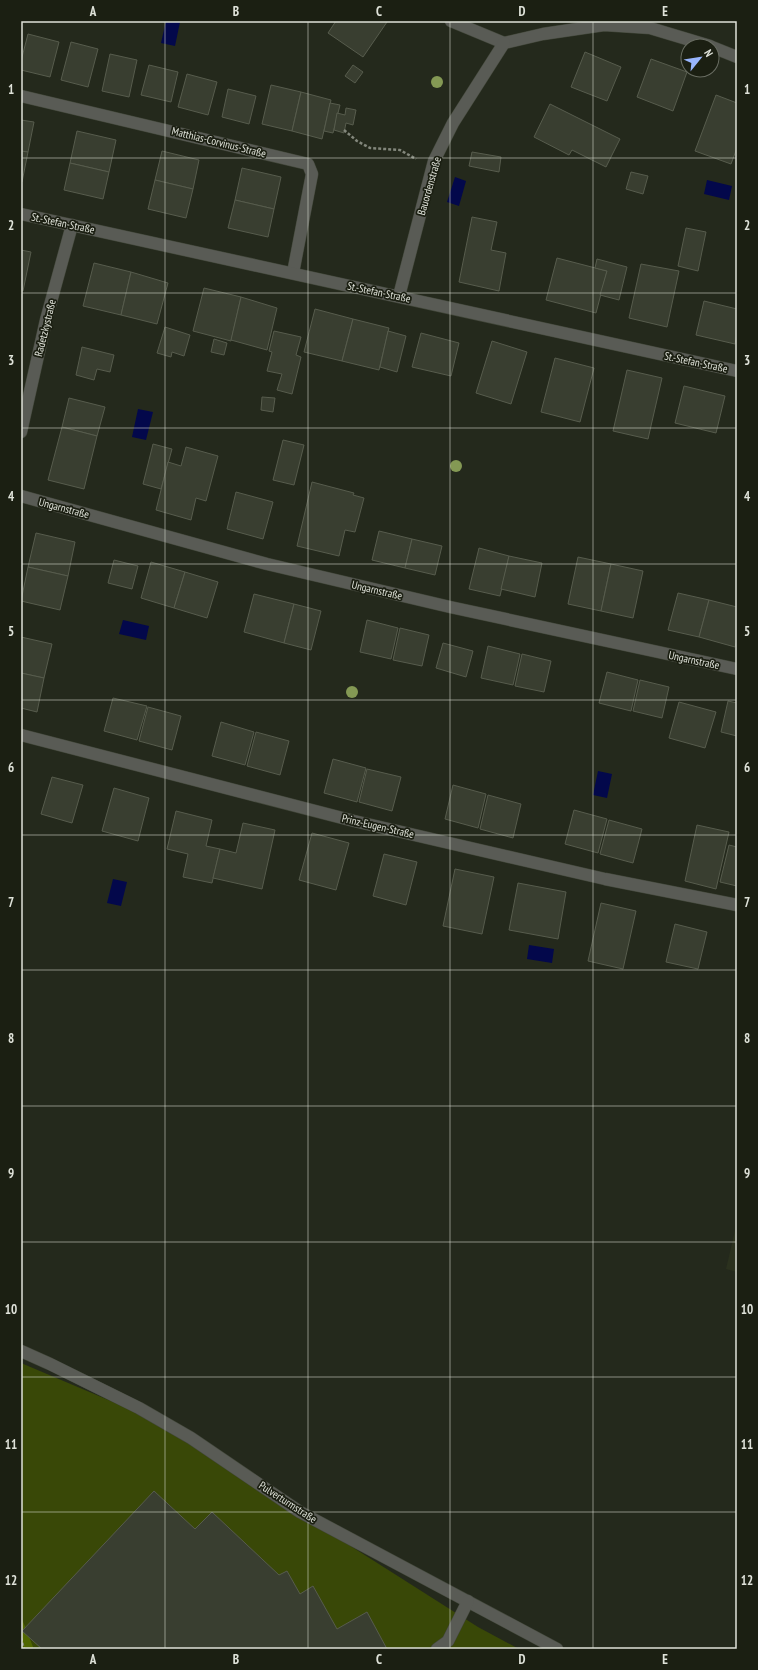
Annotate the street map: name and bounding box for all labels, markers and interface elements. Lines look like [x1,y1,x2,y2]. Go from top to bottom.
text: A [89,3,97,20]
text: B [233,3,239,20]
text: C [376,3,382,20]
text: D [519,3,526,20]
text: E [662,3,668,20]
north arrow [680,38,720,78]
text: N [701,47,716,59]
text: 1 [8,81,14,98]
text: 1 [744,81,750,98]
street label: Matthias-Corvinus-Straße [170,124,268,161]
street label: Bauordenstraße [414,155,444,217]
street label: St.-Stefan-Straße [30,209,96,237]
text: 2 [8,217,14,234]
text: 2 [744,217,750,234]
street label: St.-Stefan-Straße [346,278,412,306]
street label: Radetzkystraße [31,298,59,358]
street label: St.-Stefan-Straße [663,348,729,376]
text: 3 [8,352,14,369]
text: 3 [744,352,750,369]
text: 4 [8,488,15,505]
text: 4 [744,488,751,505]
street label: Ungarnstraße [37,495,91,522]
street label: Ungarnstraße [350,577,404,603]
text: 5 [8,623,14,640]
text: 5 [744,623,750,640]
street label: Ungarnstraße [667,648,721,672]
text: 6 [8,759,14,776]
text: 6 [744,759,750,776]
street label: Prinz-Eugen-Straße [341,811,416,841]
text: 7 [8,894,14,911]
text: 7 [744,894,750,911]
text: 8 [8,1030,14,1047]
text: 8 [744,1030,750,1047]
text: 9 [8,1165,14,1182]
text: 9 [744,1165,750,1182]
text: 10 [5,1301,17,1318]
text: 10 [741,1301,753,1318]
text: 11 [5,1436,17,1453]
text: 11 [741,1436,753,1453]
street label: Pulverturmstraße [256,1478,320,1526]
text: 12 [5,1572,17,1589]
text: 12 [741,1572,753,1589]
text: A [89,1651,97,1668]
text: B [233,1651,239,1668]
text: C [376,1651,382,1668]
text: D [519,1651,526,1668]
text: E [662,1651,668,1668]

